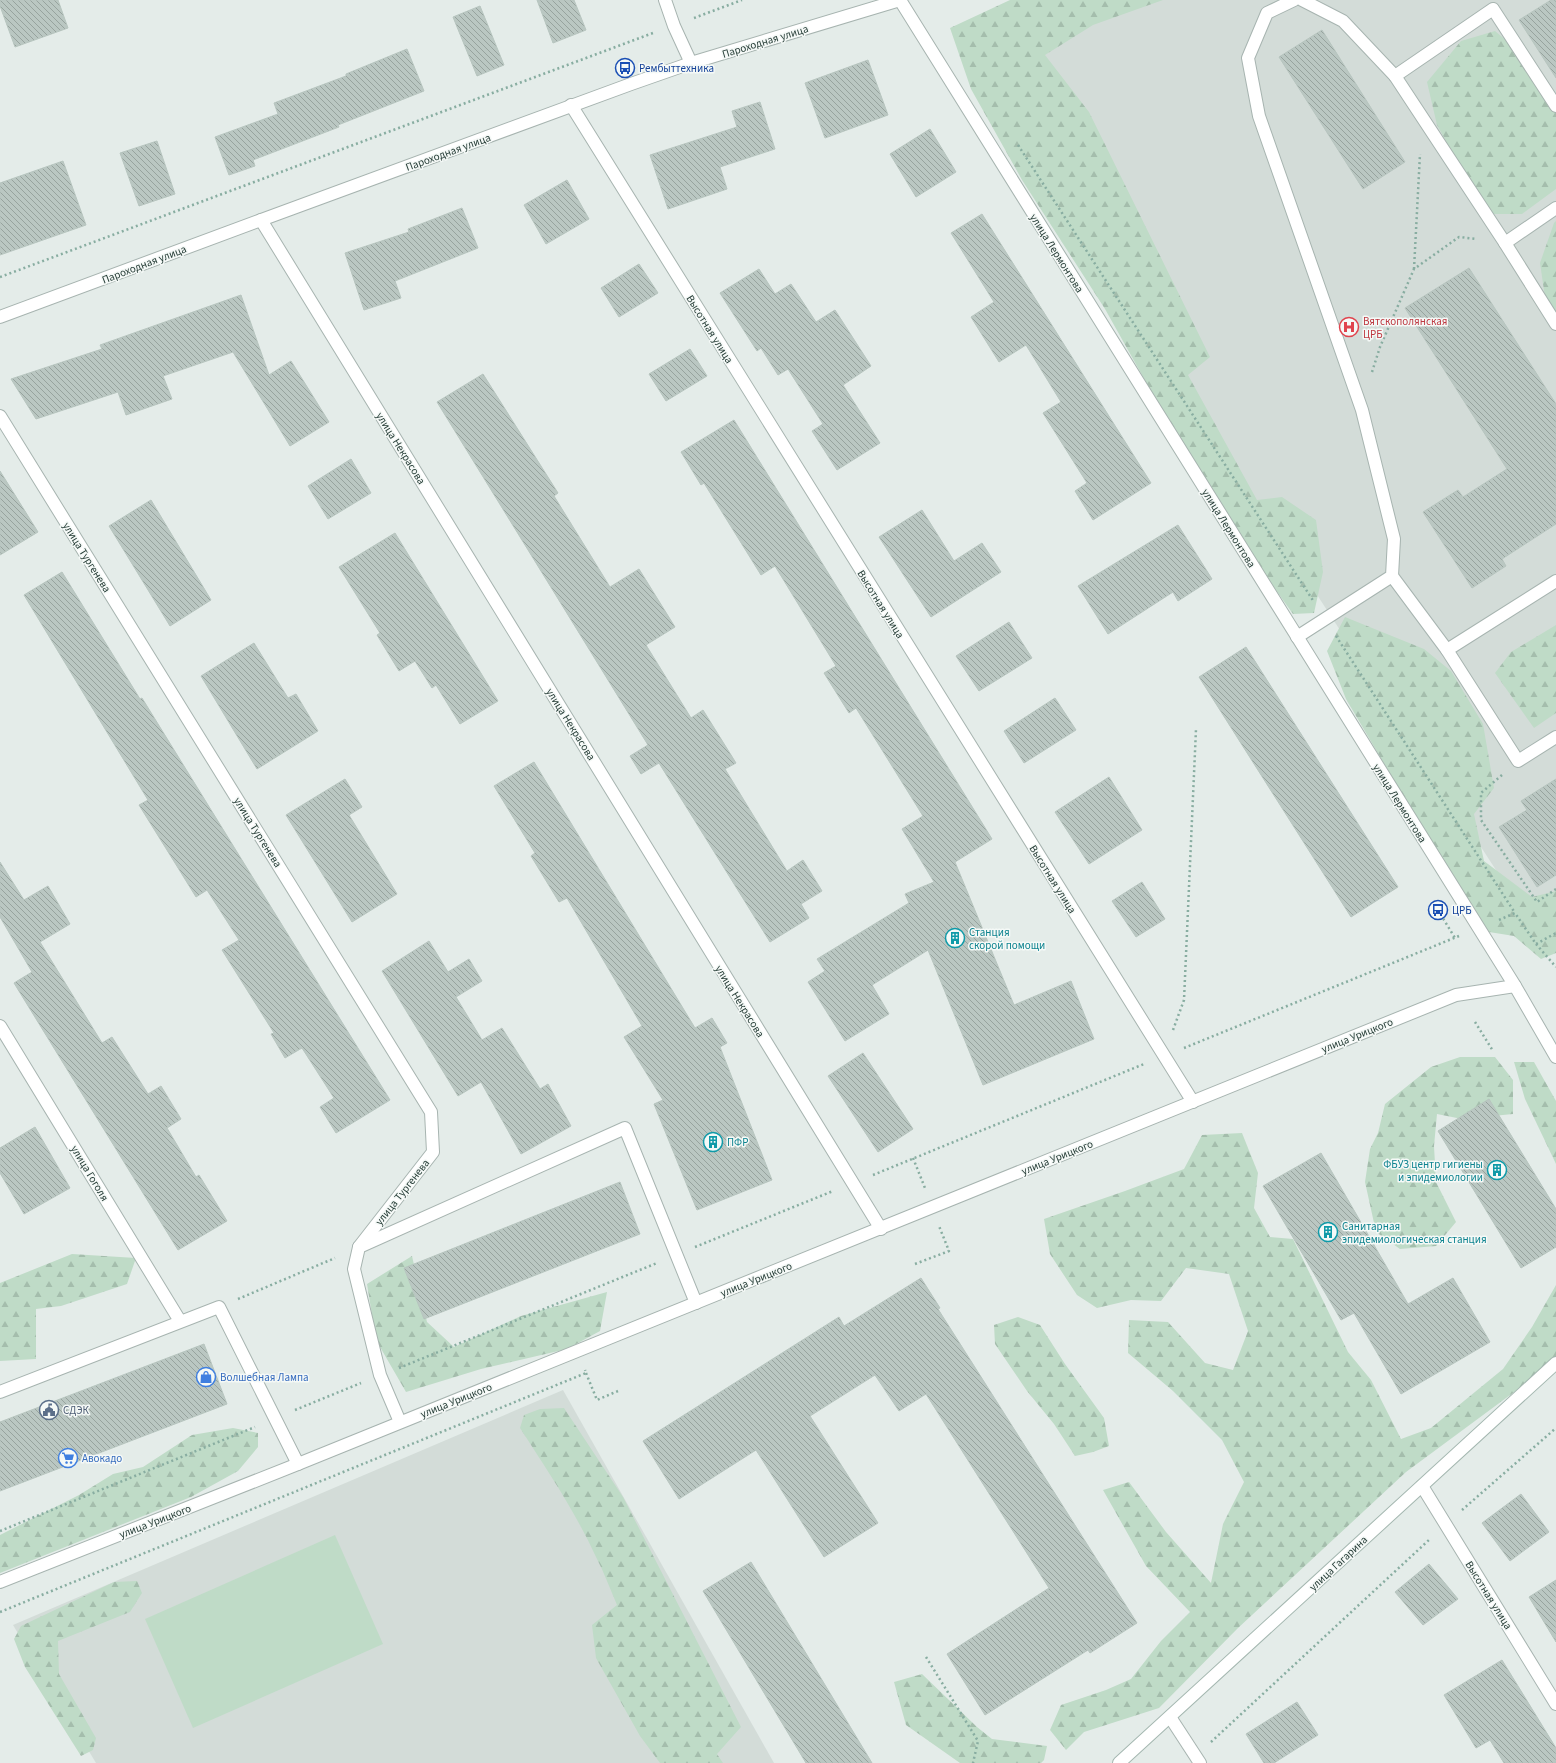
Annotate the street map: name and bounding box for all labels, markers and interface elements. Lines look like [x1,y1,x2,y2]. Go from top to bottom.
street label: Пароходная улица [720,21,810,62]
bus stop icon: Рембыттехника [614,57,636,79]
place label: Рембыттехника [639,61,714,76]
street label: Пароходная улица [404,130,493,175]
street label: улица Лермонтова [1026,211,1087,296]
street label: Пароходная улица [100,241,189,288]
street label: Высотная улица [683,292,737,366]
place label: Вятскополянская ЦРБ [1363,314,1447,342]
hospital icon: Вятскополянская ЦРБ [1338,316,1360,338]
street label: улица Некрасова [372,409,429,487]
street label: улица Лермонтова [1198,486,1259,571]
street label: улица Тургенева [59,519,114,595]
street label: Высотная улица [854,567,908,641]
street label: улица Некрасова [542,685,599,763]
street label: улица Лермонтова [1369,761,1430,846]
street label: улица Тургенева [230,794,285,870]
street label: Высотная улица [1026,842,1080,916]
bus stop icon: ЦРБ [1427,899,1449,921]
place label: ЦРБ [1452,903,1472,918]
place label: Станция скорой помощи [969,925,1045,953]
building icon: Станция скорой помощи [944,927,966,949]
street label: улица Некрасова [711,962,768,1040]
street label: улица Урицкого [1319,1014,1395,1057]
building icon: ПФР [702,1131,724,1153]
place label: ПФР [727,1135,748,1150]
street label: улица Урицкого [1019,1136,1095,1179]
street label: улица Гоголя [67,1142,112,1204]
street label: улица Тургенева [372,1156,433,1228]
place label: ФБУЗ центр гигиены и эпидемиологии [1383,1157,1483,1185]
building icon: ФБУЗ центр гигиены и эпидемиологии [1486,1159,1508,1181]
place label: Санитарная эпидемиологическая станция [1342,1219,1487,1247]
building icon: Санитарная эпидемиологическая станция [1317,1221,1339,1243]
street label: улица Урицкого [718,1258,794,1301]
shop icon: Волшебная Лампа [195,1366,217,1388]
place label: Волшебная Лампа [220,1370,309,1385]
street label: улица Урицкого [418,1379,494,1422]
public building icon: СДЭК [38,1399,60,1421]
place label: СДЭК [63,1403,90,1418]
supermarket icon: Авокадо [57,1447,79,1469]
place label: Авокадо [82,1451,122,1466]
street label: улица Урицкого [117,1501,193,1542]
street label: улица Гагарина [1306,1532,1371,1594]
street label: Высотная улица [1462,1558,1516,1632]

